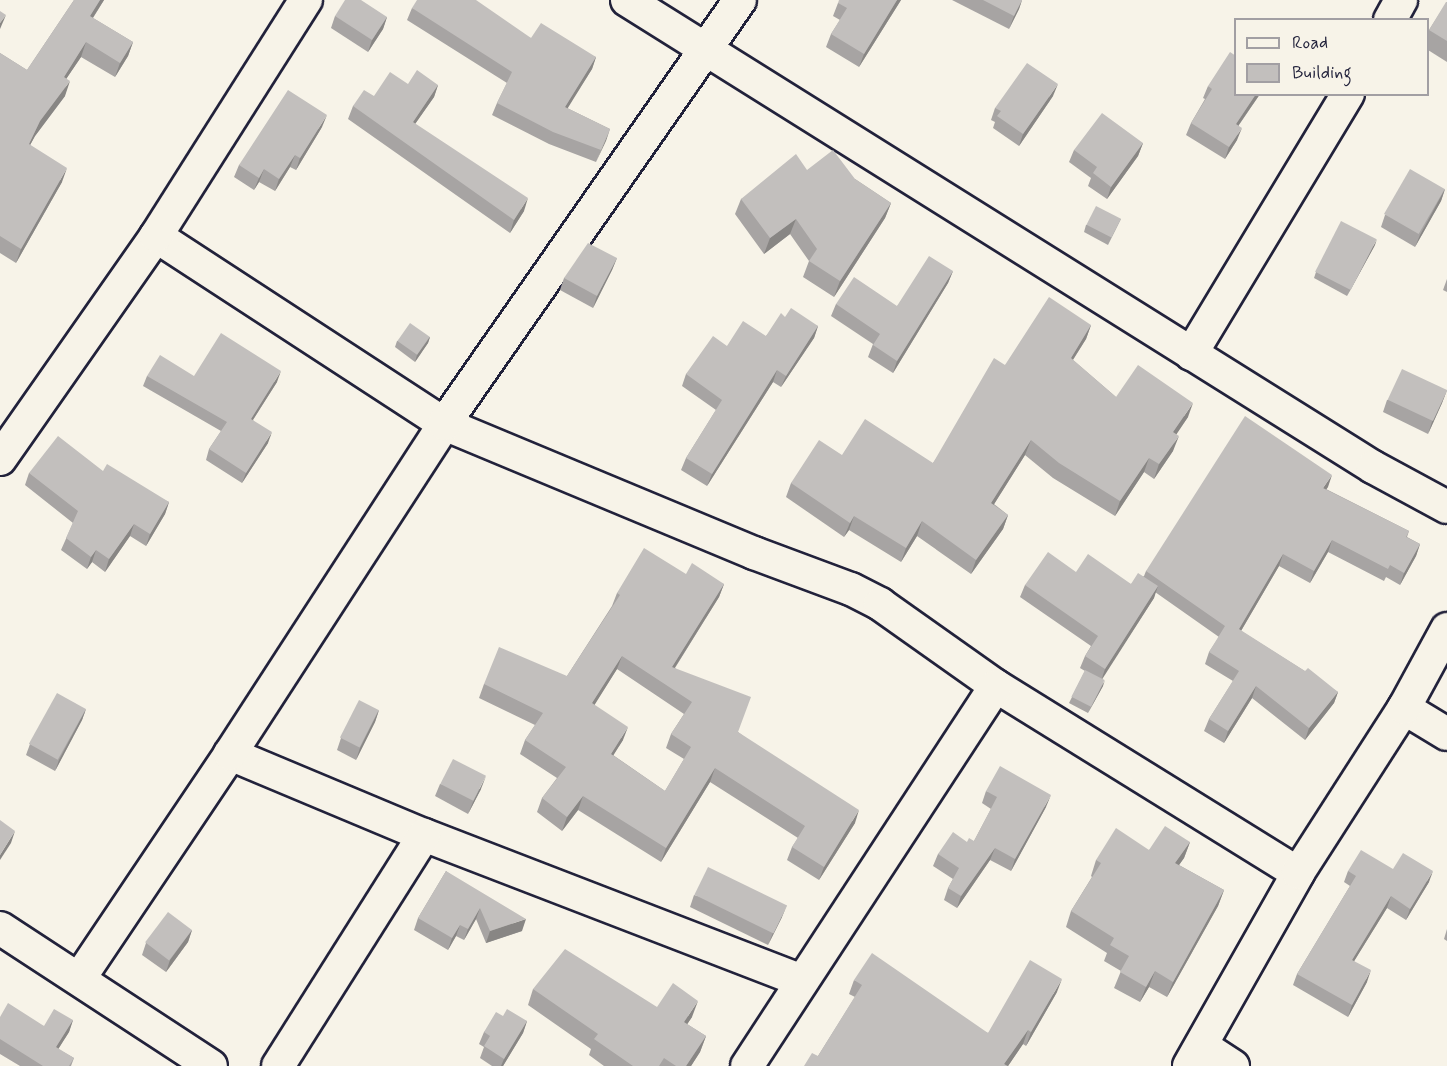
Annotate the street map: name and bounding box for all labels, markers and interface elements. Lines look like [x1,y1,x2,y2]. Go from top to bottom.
legend [1234,18,1429,96]
text: Road [1292,31,1328,55]
text: Building [1292,61,1352,85]

